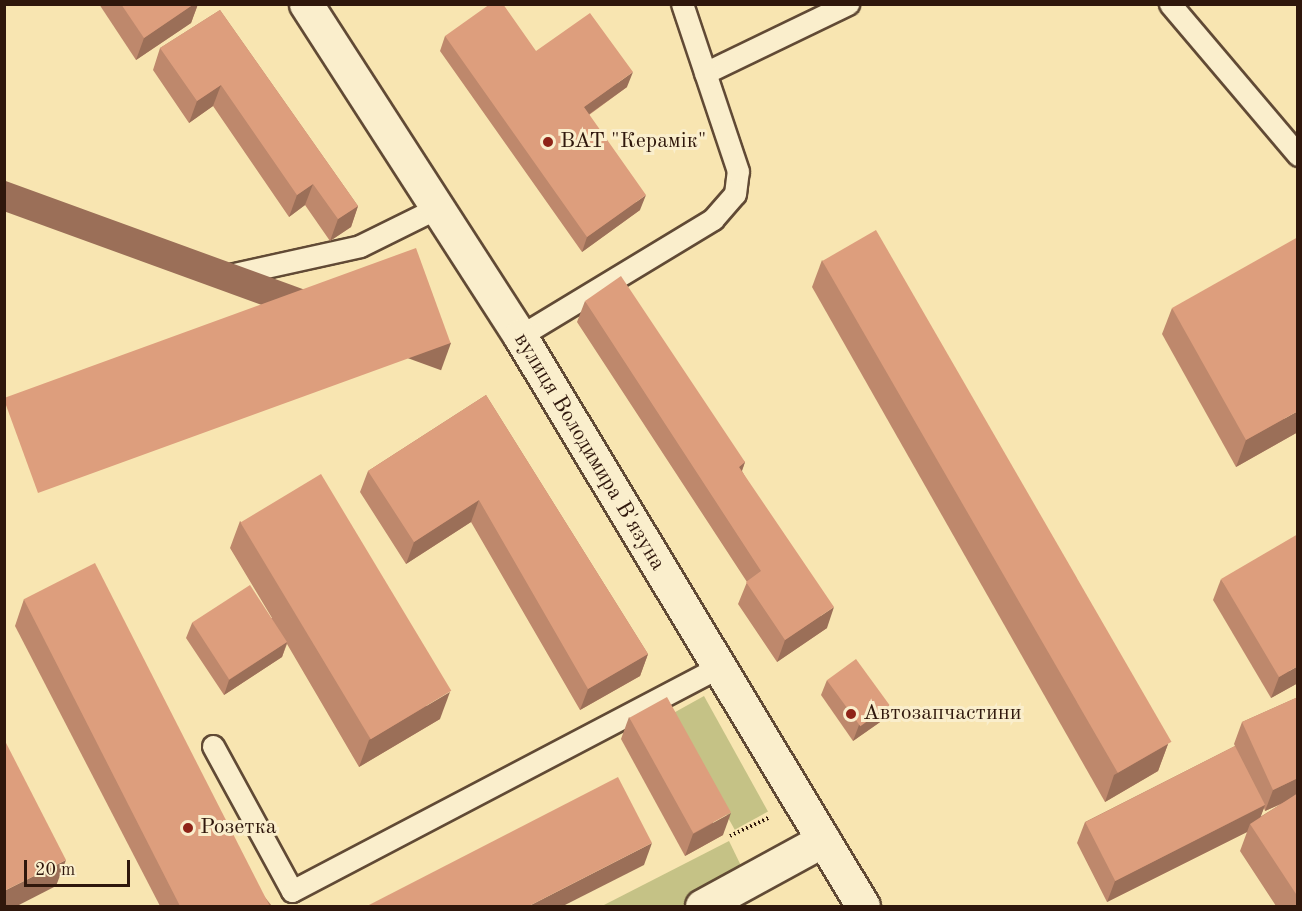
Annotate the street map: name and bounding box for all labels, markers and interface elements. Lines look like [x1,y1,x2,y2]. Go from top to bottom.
place label: ВАТ "Керамік" [560,129,706,155]
marker: ВАТ "Керамік" [541,135,555,149]
street label: вулиця Володимира В'язуна [507,328,671,576]
place label: Автозапчастини [863,701,1022,727]
marker: Автозапчастини [844,707,858,721]
place label: Розетка [200,815,277,841]
marker: Розетка [181,821,195,835]
scale bar [27,848,134,886]
text: 20 m [35,861,75,879]

